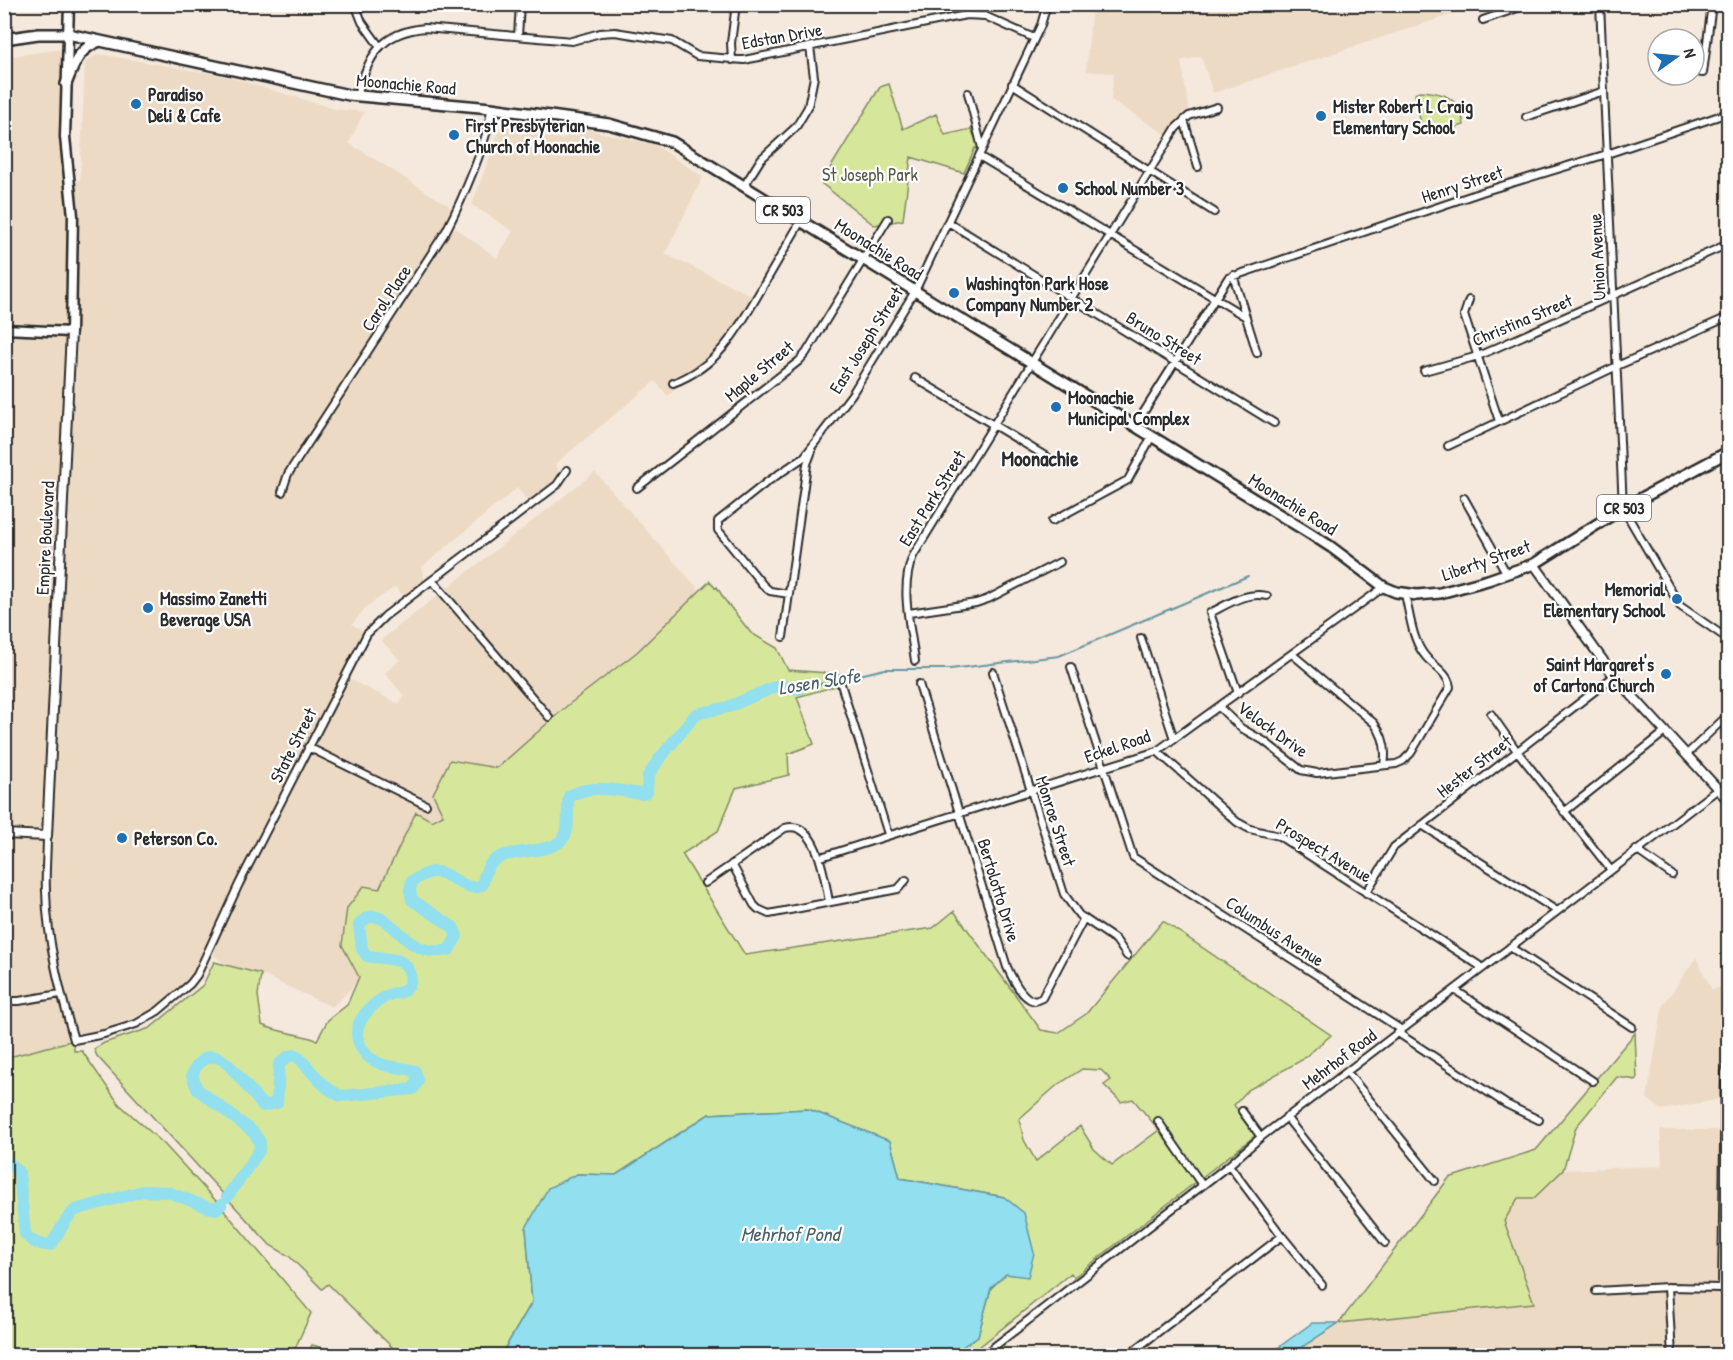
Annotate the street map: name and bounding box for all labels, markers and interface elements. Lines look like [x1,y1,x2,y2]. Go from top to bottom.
street label: Edstan Drive [740,17,824,55]
north arrow [1646,27,1706,87]
text: N [1679,46,1702,61]
street label: Moonachie Road [355,67,457,101]
place label: Paradiso Deli & Cafe [148,82,222,128]
place label: Mister Robert L Craig Elementary School [1333,94,1473,141]
marker: Paradiso Deli & Cafe [129,97,143,111]
marker: Mister Robert L Craig Elementary School [1314,109,1328,123]
place label: First Presbyterian Church of Moonachie [465,113,601,159]
marker: First Presbyterian Church of Moonachie [447,128,461,142]
street label: Henry Street [1418,159,1507,209]
park label: St Joseph Park [822,162,919,187]
place label: School Number 3 [1075,176,1184,201]
marker: School Number 3 [1056,181,1070,195]
road number: CR 503 [756,197,810,223]
street label: Moonachie Road [830,212,928,286]
street label: Union Avenue [1582,213,1612,301]
street label: Carol Place [355,260,417,336]
place label: Washington Park Hose Company Number 2 [966,271,1109,318]
street label: East Joseph Street [823,281,909,398]
marker: Washington Park Hose Company Number 2 [947,286,961,300]
street label: Christina Street [1468,287,1577,352]
street label: Bruno Street [1121,305,1207,371]
street label: Maple Street [719,334,800,407]
place label: Moonachie Municipal Complex [1068,385,1190,432]
marker: Moonachie Municipal Complex [1049,400,1063,414]
district label: Moonachie [1001,444,1079,473]
street label: East Park Street [893,445,972,551]
street label: Moonachie Road [1244,467,1342,541]
street label: Empire Boulevard [30,480,60,596]
road number: CR 503 [1597,495,1651,521]
street label: Liberty Street [1438,533,1534,587]
place label: Memorial Elementary School [1544,577,1666,624]
place label: Massimo Zanetti Beverage USA [160,586,267,633]
marker: Memorial Elementary School [1670,592,1684,606]
marker: Massimo Zanetti Beverage USA [141,601,155,615]
place label: Saint Margaret's of Cartona Church [1533,652,1654,698]
water label: Losen Slofe [776,661,863,701]
marker: Saint Margaret's of Cartona Church [1659,667,1673,681]
street label: Velock Drive [1233,695,1313,763]
street label: State Street [263,703,323,787]
street label: Eckel Road [1081,723,1153,769]
street label: Hester Street [1431,728,1517,803]
street label: Monroe Street [1030,773,1083,870]
street label: Prospect Avenue [1271,812,1377,888]
place label: Peterson Co. [134,826,218,851]
marker: Peterson Co. [115,831,129,845]
street label: Bertolotto Drive [971,835,1027,945]
street label: Columbus Avenue [1221,890,1329,972]
street label: Mehrhof Road [1297,1023,1381,1095]
water label: Mehrhof Pond [741,1220,843,1247]

